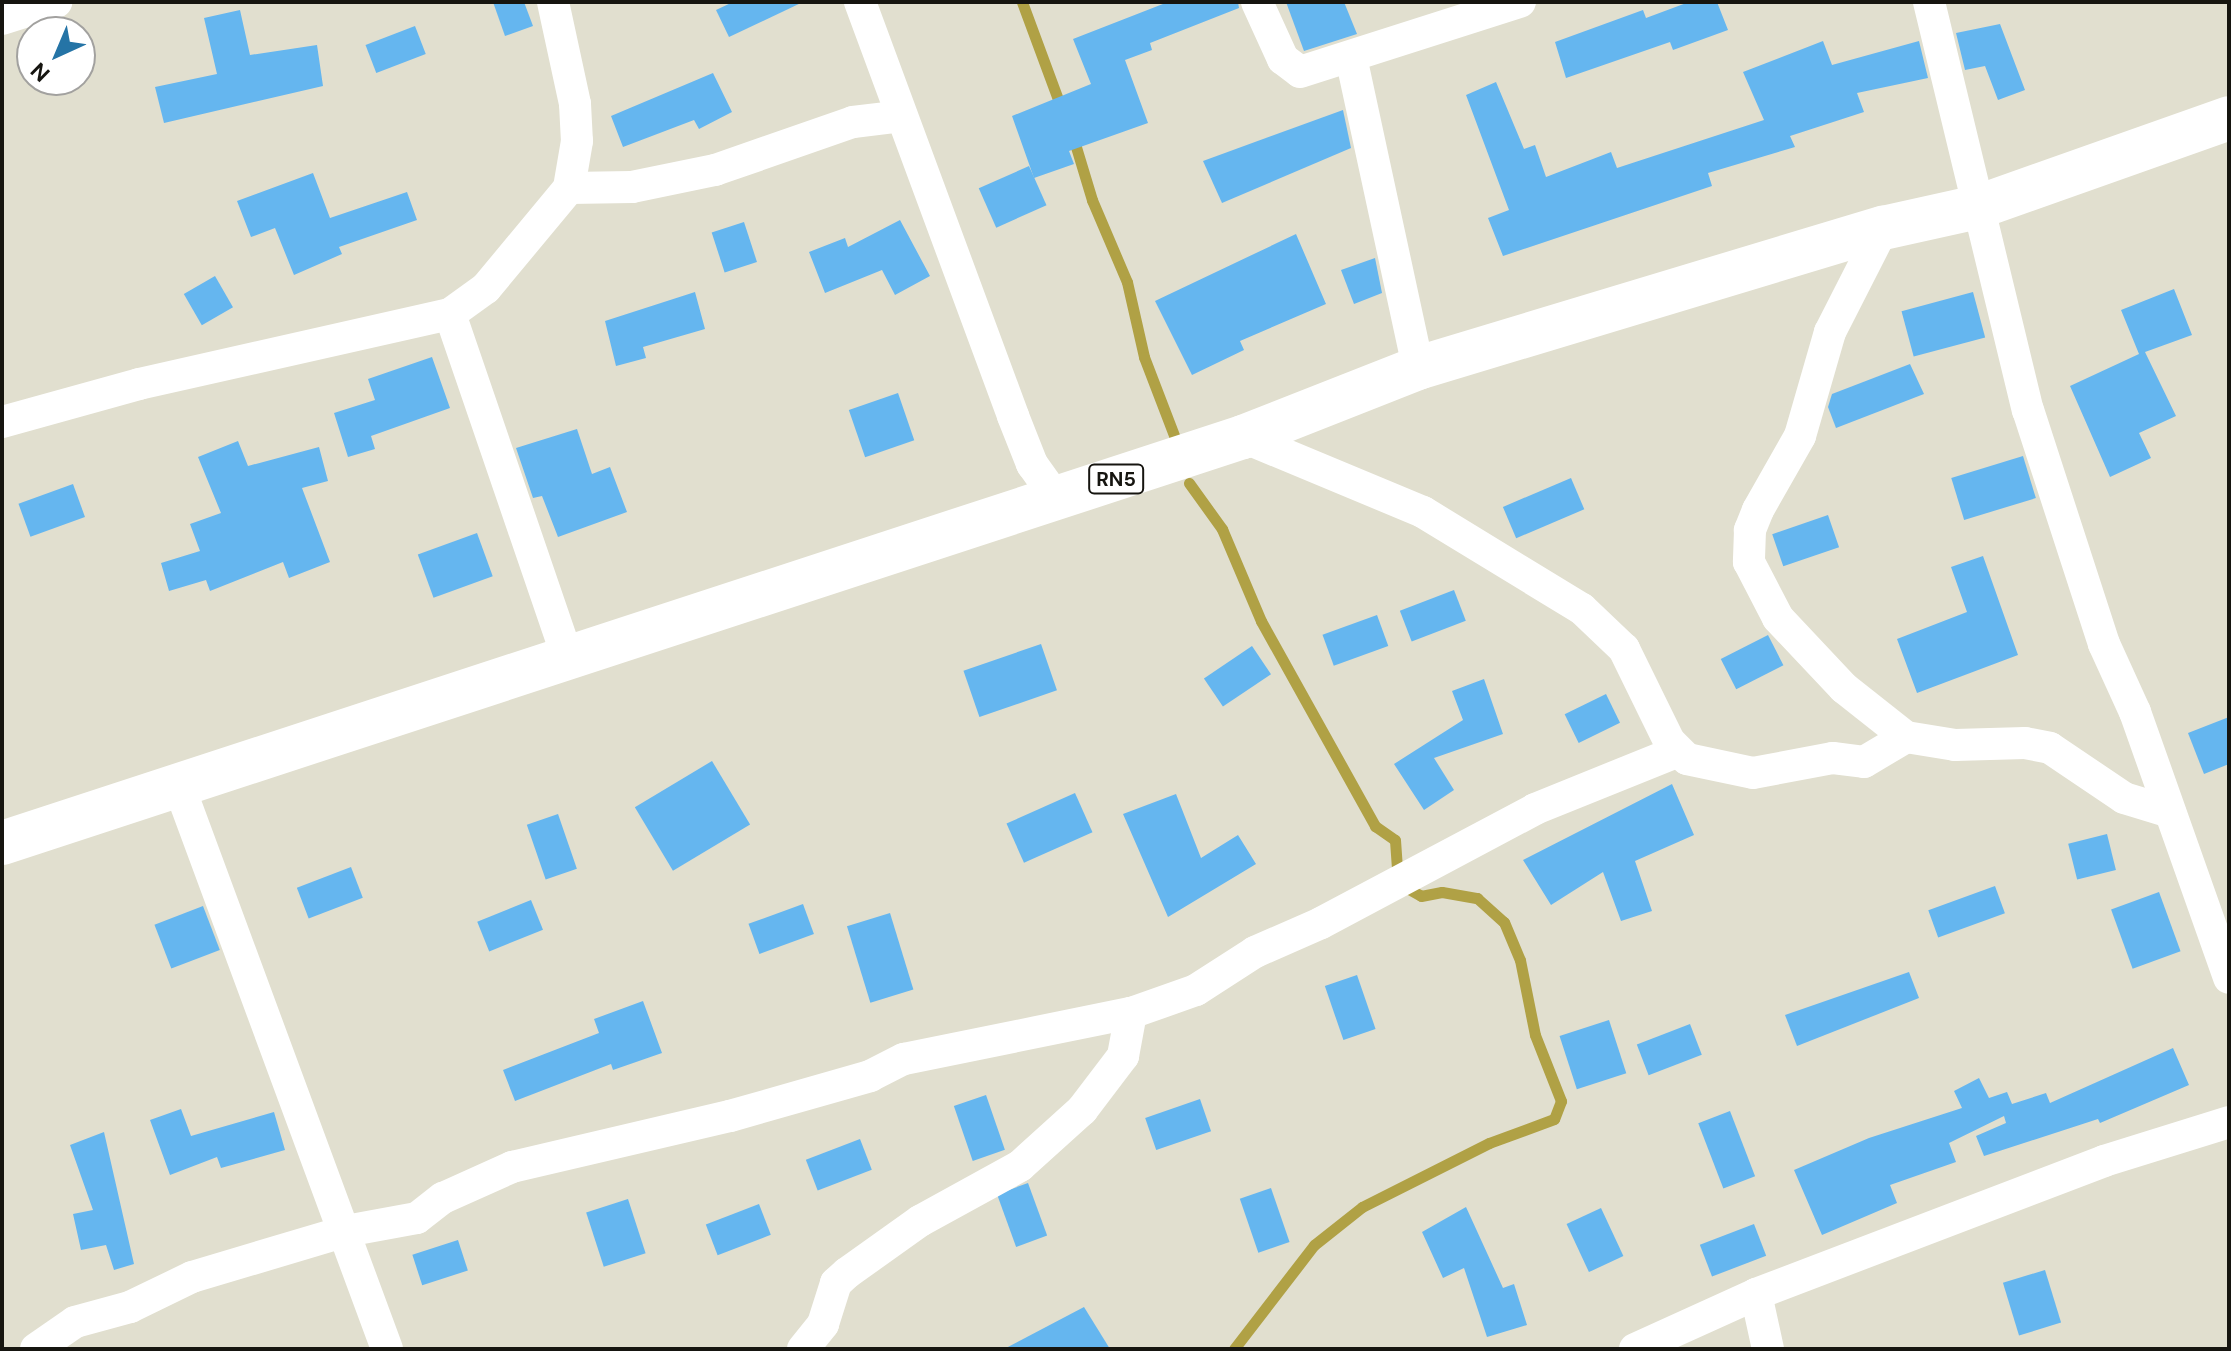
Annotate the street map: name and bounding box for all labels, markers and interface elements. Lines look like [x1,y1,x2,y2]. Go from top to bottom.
north arrow [16,16,96,96]
text: N [25,56,56,88]
road number: RN5 [1088,463,1144,495]

